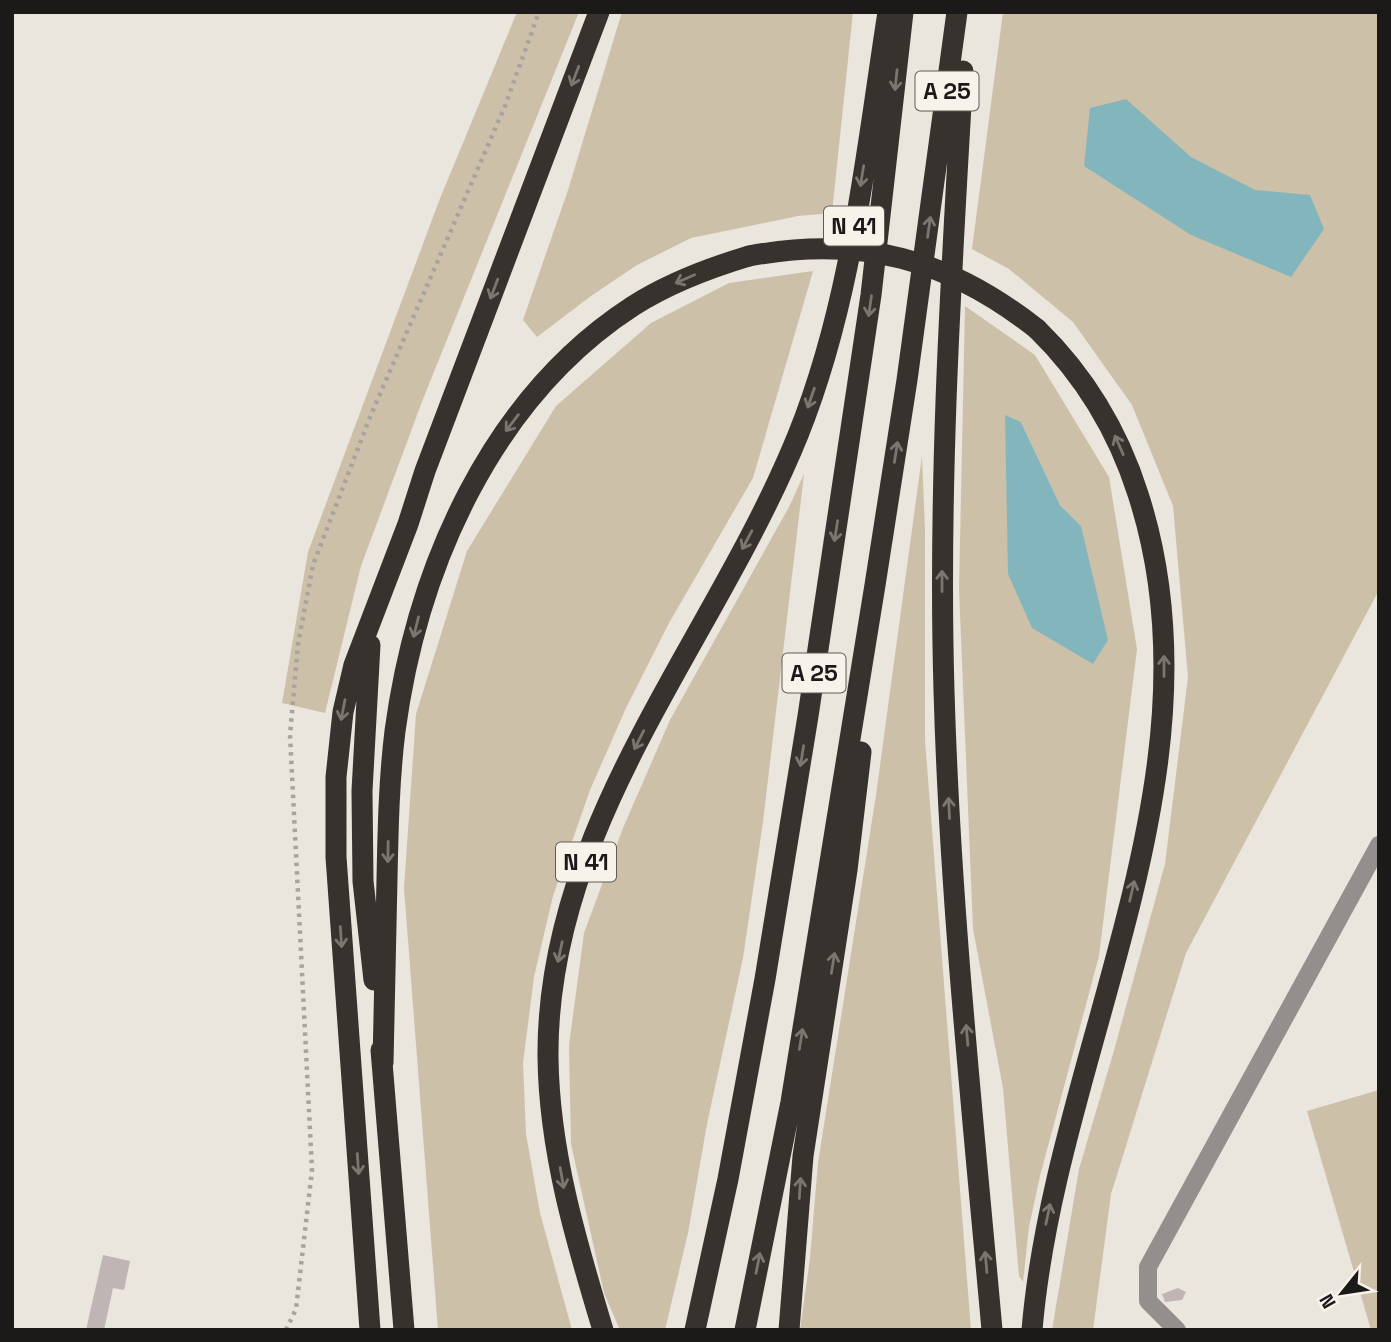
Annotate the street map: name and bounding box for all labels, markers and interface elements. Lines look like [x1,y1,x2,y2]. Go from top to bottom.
one-way arrow [567,65,580,87]
one-way arrow [890,68,903,91]
road number: A 25 [916,72,978,110]
one-way arrow [855,165,868,187]
road number: N 41 [824,206,884,246]
one-way arrow [922,216,935,239]
one-way arrow [675,273,696,286]
one-way arrow [487,278,500,299]
one-way arrow [863,294,876,317]
one-way arrow [804,386,816,408]
one-way arrow [505,413,520,432]
one-way arrow [1112,435,1125,456]
one-way arrow [890,441,903,464]
one-way arrow [829,519,842,542]
one-way arrow [740,529,754,549]
one-way arrow [935,570,949,593]
one-way arrow [409,615,422,638]
road number: A 25 [782,653,846,692]
one-way arrow [1157,655,1171,678]
one-way arrow [336,698,350,721]
one-way arrow [632,729,646,750]
one-way arrow [795,744,808,767]
one-way arrow [942,797,955,820]
one-way arrow [381,841,395,864]
road number: N 41 [556,842,616,882]
one-way arrow [1126,880,1139,903]
one-way arrow [335,925,348,948]
one-way arrow [553,940,567,963]
one-way arrow [827,953,840,975]
one-way arrow [960,1024,973,1047]
one-way arrow [795,1028,808,1051]
one-way arrow [352,1152,365,1175]
one-way arrow [555,1166,569,1189]
one-way arrow [794,1178,807,1200]
one-way arrow [1042,1203,1056,1226]
one-way arrow [979,1251,992,1274]
one-way arrow [752,1252,766,1275]
north arrow [1307,1258,1377,1328]
text: N [1314,1289,1342,1313]

